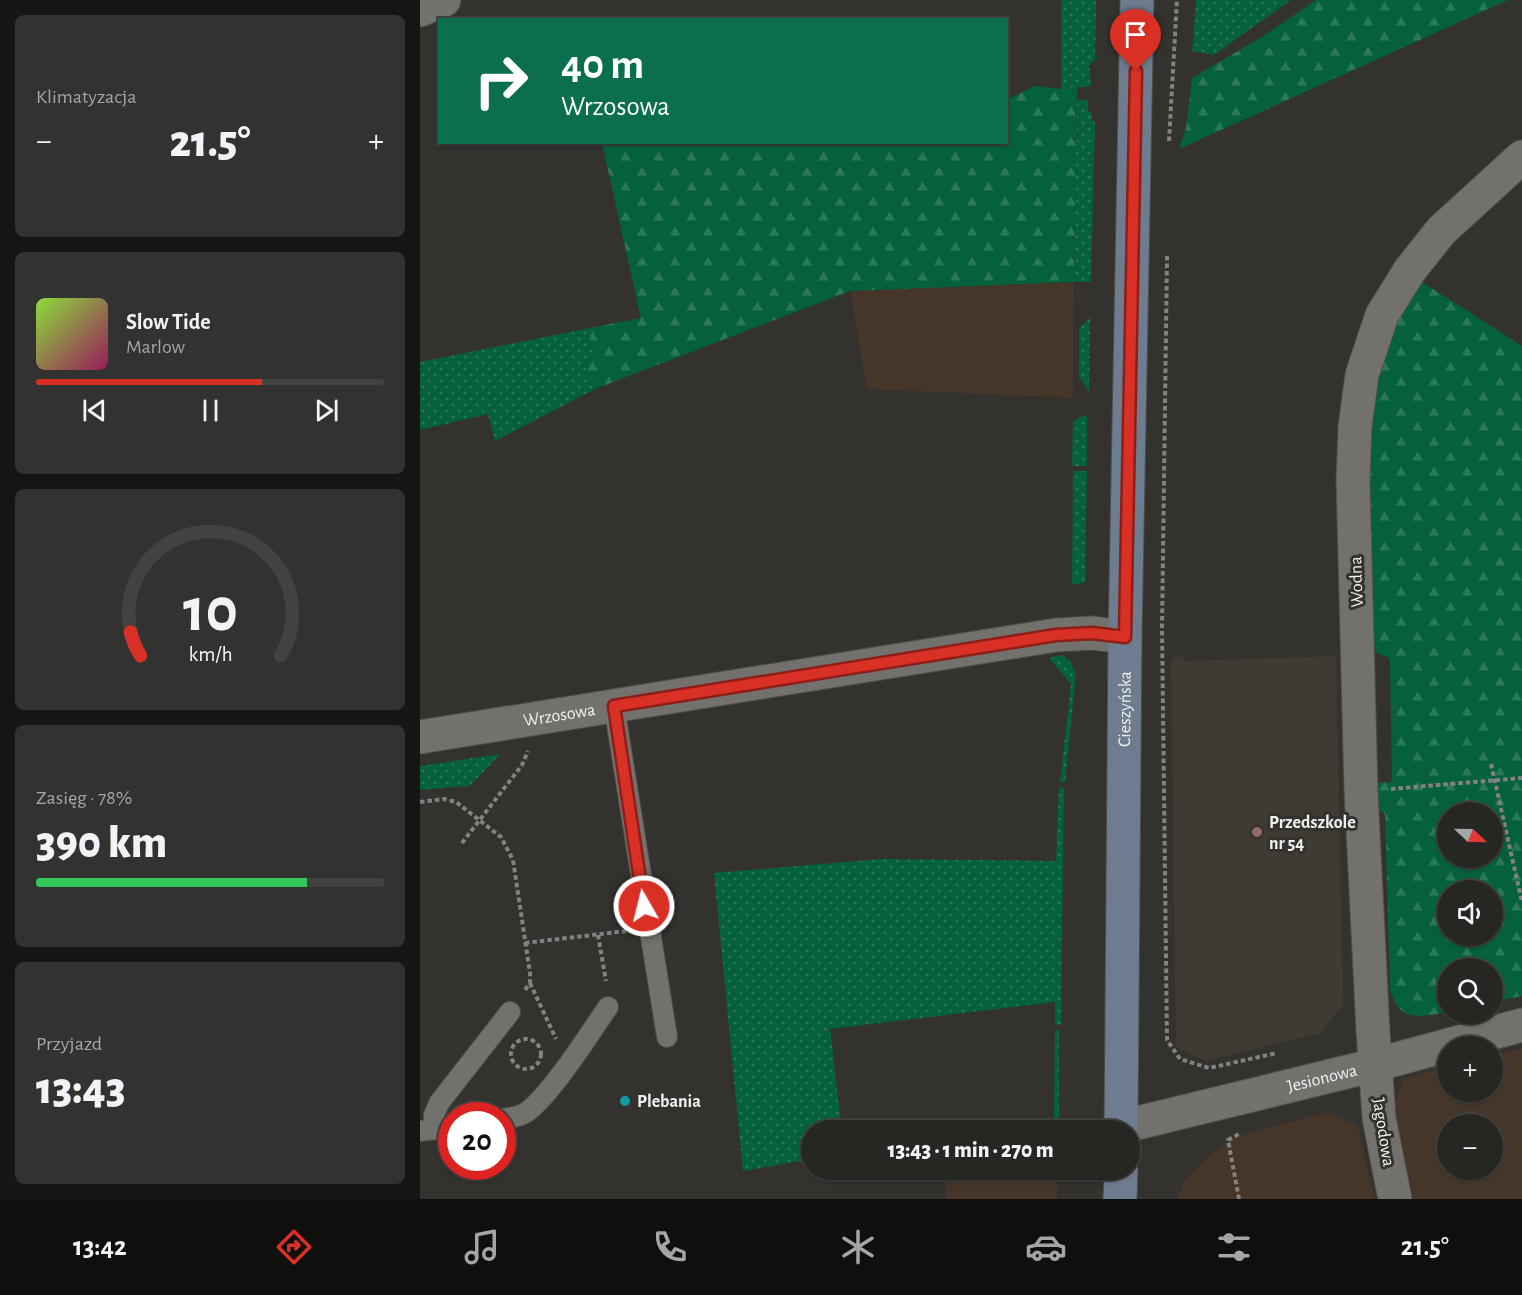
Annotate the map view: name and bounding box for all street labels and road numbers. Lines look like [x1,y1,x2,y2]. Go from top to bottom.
street label: Wodna [1347,556,1367,608]
street label: Cieszyńska [1116,671,1135,747]
street label: Wrzosowa [522,701,597,730]
street label: Jesionowa [1286,1062,1359,1096]
street label: Jagodowa [1369,1097,1397,1168]

